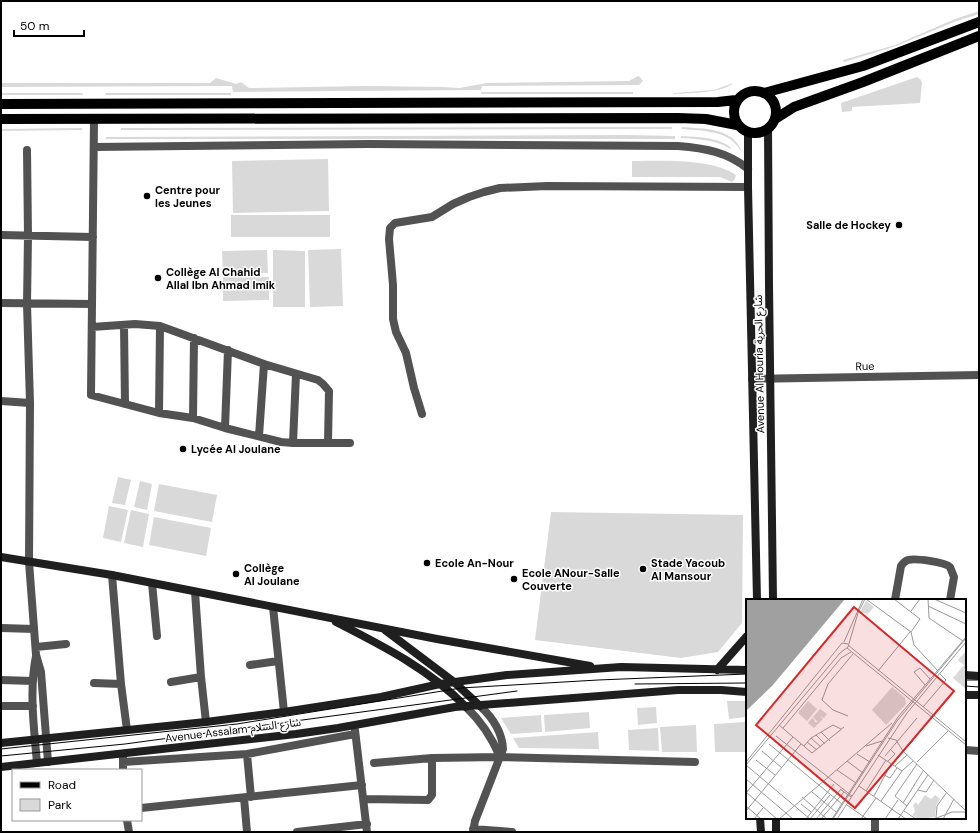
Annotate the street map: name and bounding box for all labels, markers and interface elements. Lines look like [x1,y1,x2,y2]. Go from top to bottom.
scale bar [14,12,84,38]
text: 50 m [20,18,49,34]
place label: Centre pour les Jeunes [155,183,221,210]
marker: Centre pour les Jeunes [142,191,152,201]
place label: Salle de Hockey [806,218,891,232]
marker: Salle de Hockey [894,220,904,230]
place label: Collège Al Chahid Allal Ibn Ahmad Imik [166,265,276,292]
marker: Collège Al Chahid Allal Ibn Ahmad Imik [153,273,163,283]
street label: Avenue Al Houria شارع الحرية [751,294,768,433]
street label: Rue [855,359,875,373]
place label: Lycée Al Joulane [191,442,281,456]
marker: Lycée Al Joulane [178,444,188,454]
place label: Ecole An-Nour [435,556,514,570]
place label: Stade Yacoub Al Mansour [651,556,725,583]
marker: Ecole An-Nour [422,558,432,568]
place label: Collège Al Joulane [244,561,300,588]
marker: Stade Yacoub Al Mansour [638,564,648,574]
place label: Ecole ANour-Salle Couverte [522,566,620,593]
marker: Collège Al Joulane [231,569,241,579]
marker: Ecole ANour-Salle Couverte [509,574,519,584]
inset map [746,599,966,819]
street label: Avenue Assalam شارع السلام [164,715,302,746]
legend [12,769,142,821]
text: Road [48,777,76,793]
text: Park [48,797,72,813]

